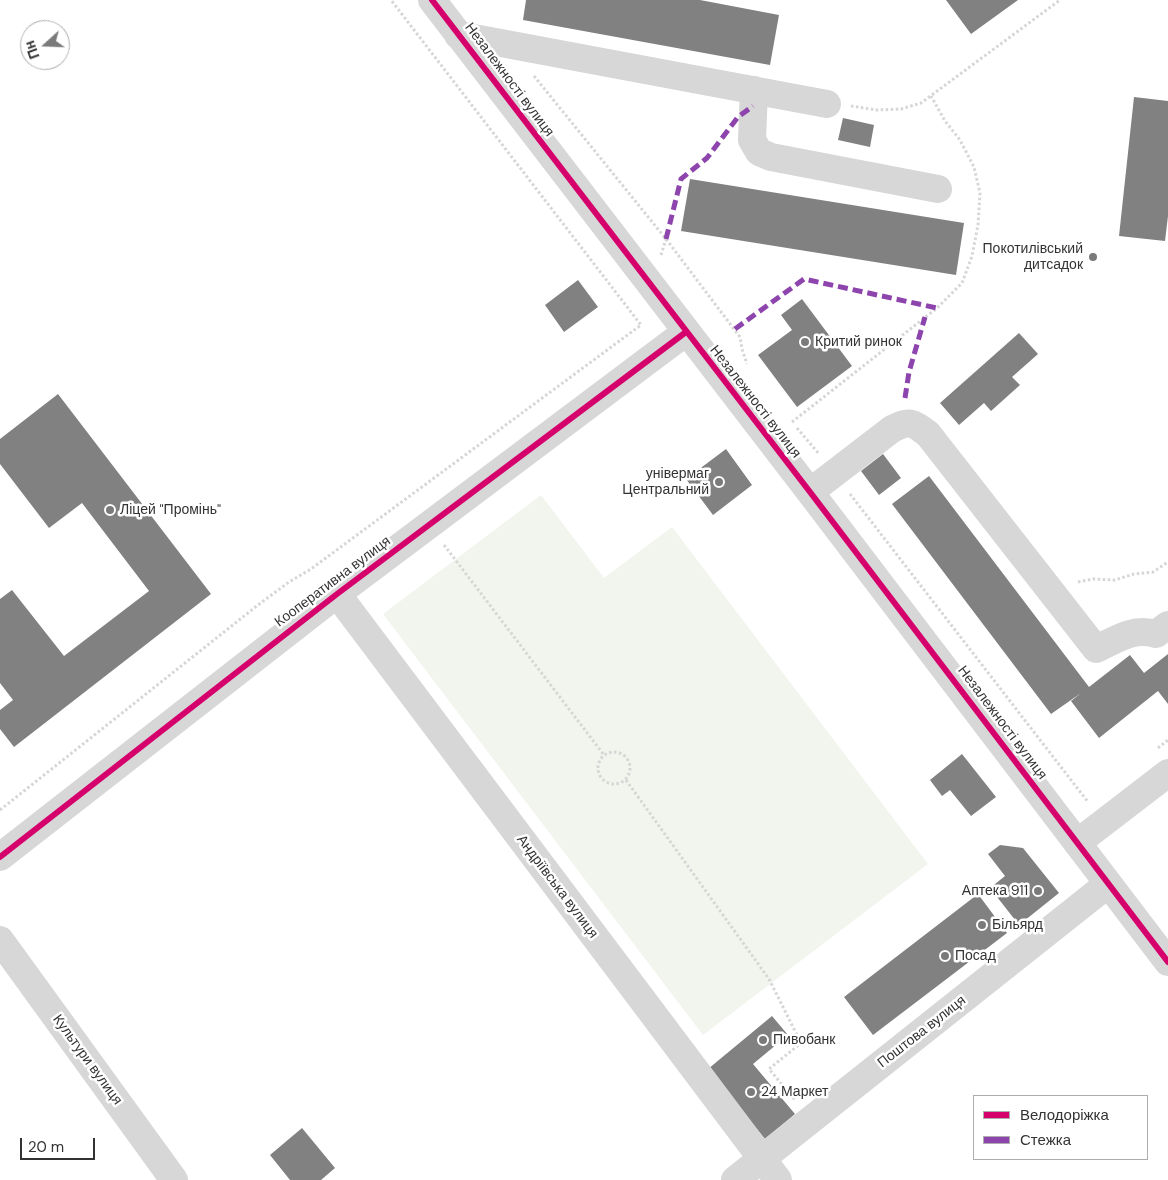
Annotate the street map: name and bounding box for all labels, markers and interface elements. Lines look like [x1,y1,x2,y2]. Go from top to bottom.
north arrow [20,20,70,70]
street label: Незалежності вулиця [461,20,557,140]
text: Пн [20,38,43,62]
place label: Покотилівський дитсадок [983,241,1083,274]
marker: Покотилівський дитсадок [1087,251,1099,263]
place label: Критий ринок [815,334,902,350]
marker: Критий ринок [799,336,811,348]
street label: Незалежності вулиця [706,342,804,462]
place label: універмаг Центральний [622,466,709,498]
marker: універмаг Центральний [713,476,725,488]
place label: Ліцей "Промінь" [120,502,221,518]
marker: Ліцей "Промінь" [104,504,116,516]
street label: Кооперативна вулиця [272,533,394,631]
street label: Незалежності вулиця [954,663,1050,783]
street label: Андріївська вулиця [513,832,601,942]
place label: Аптека 911 [962,883,1028,899]
marker: Аптека 911 [1032,885,1044,897]
place label: Більярд [992,917,1043,933]
marker: Більярд [976,919,988,931]
place label: Посад [955,948,996,964]
marker: Посад [939,950,951,962]
street label: Поштова вулиця [875,992,969,1072]
street label: Культури вулиця [49,1012,125,1108]
place label: Пивобанк [773,1032,835,1048]
marker: Пивобанк [757,1034,769,1046]
place label: 24 Маркет [761,1084,828,1100]
marker: 24 Маркет [745,1086,757,1098]
legend [973,1095,1148,1160]
text: Велодоріжка [1020,1105,1109,1125]
scale bar [22,1128,98,1160]
text: Стежка [1020,1130,1071,1150]
text: 20 m [28,1137,64,1157]

